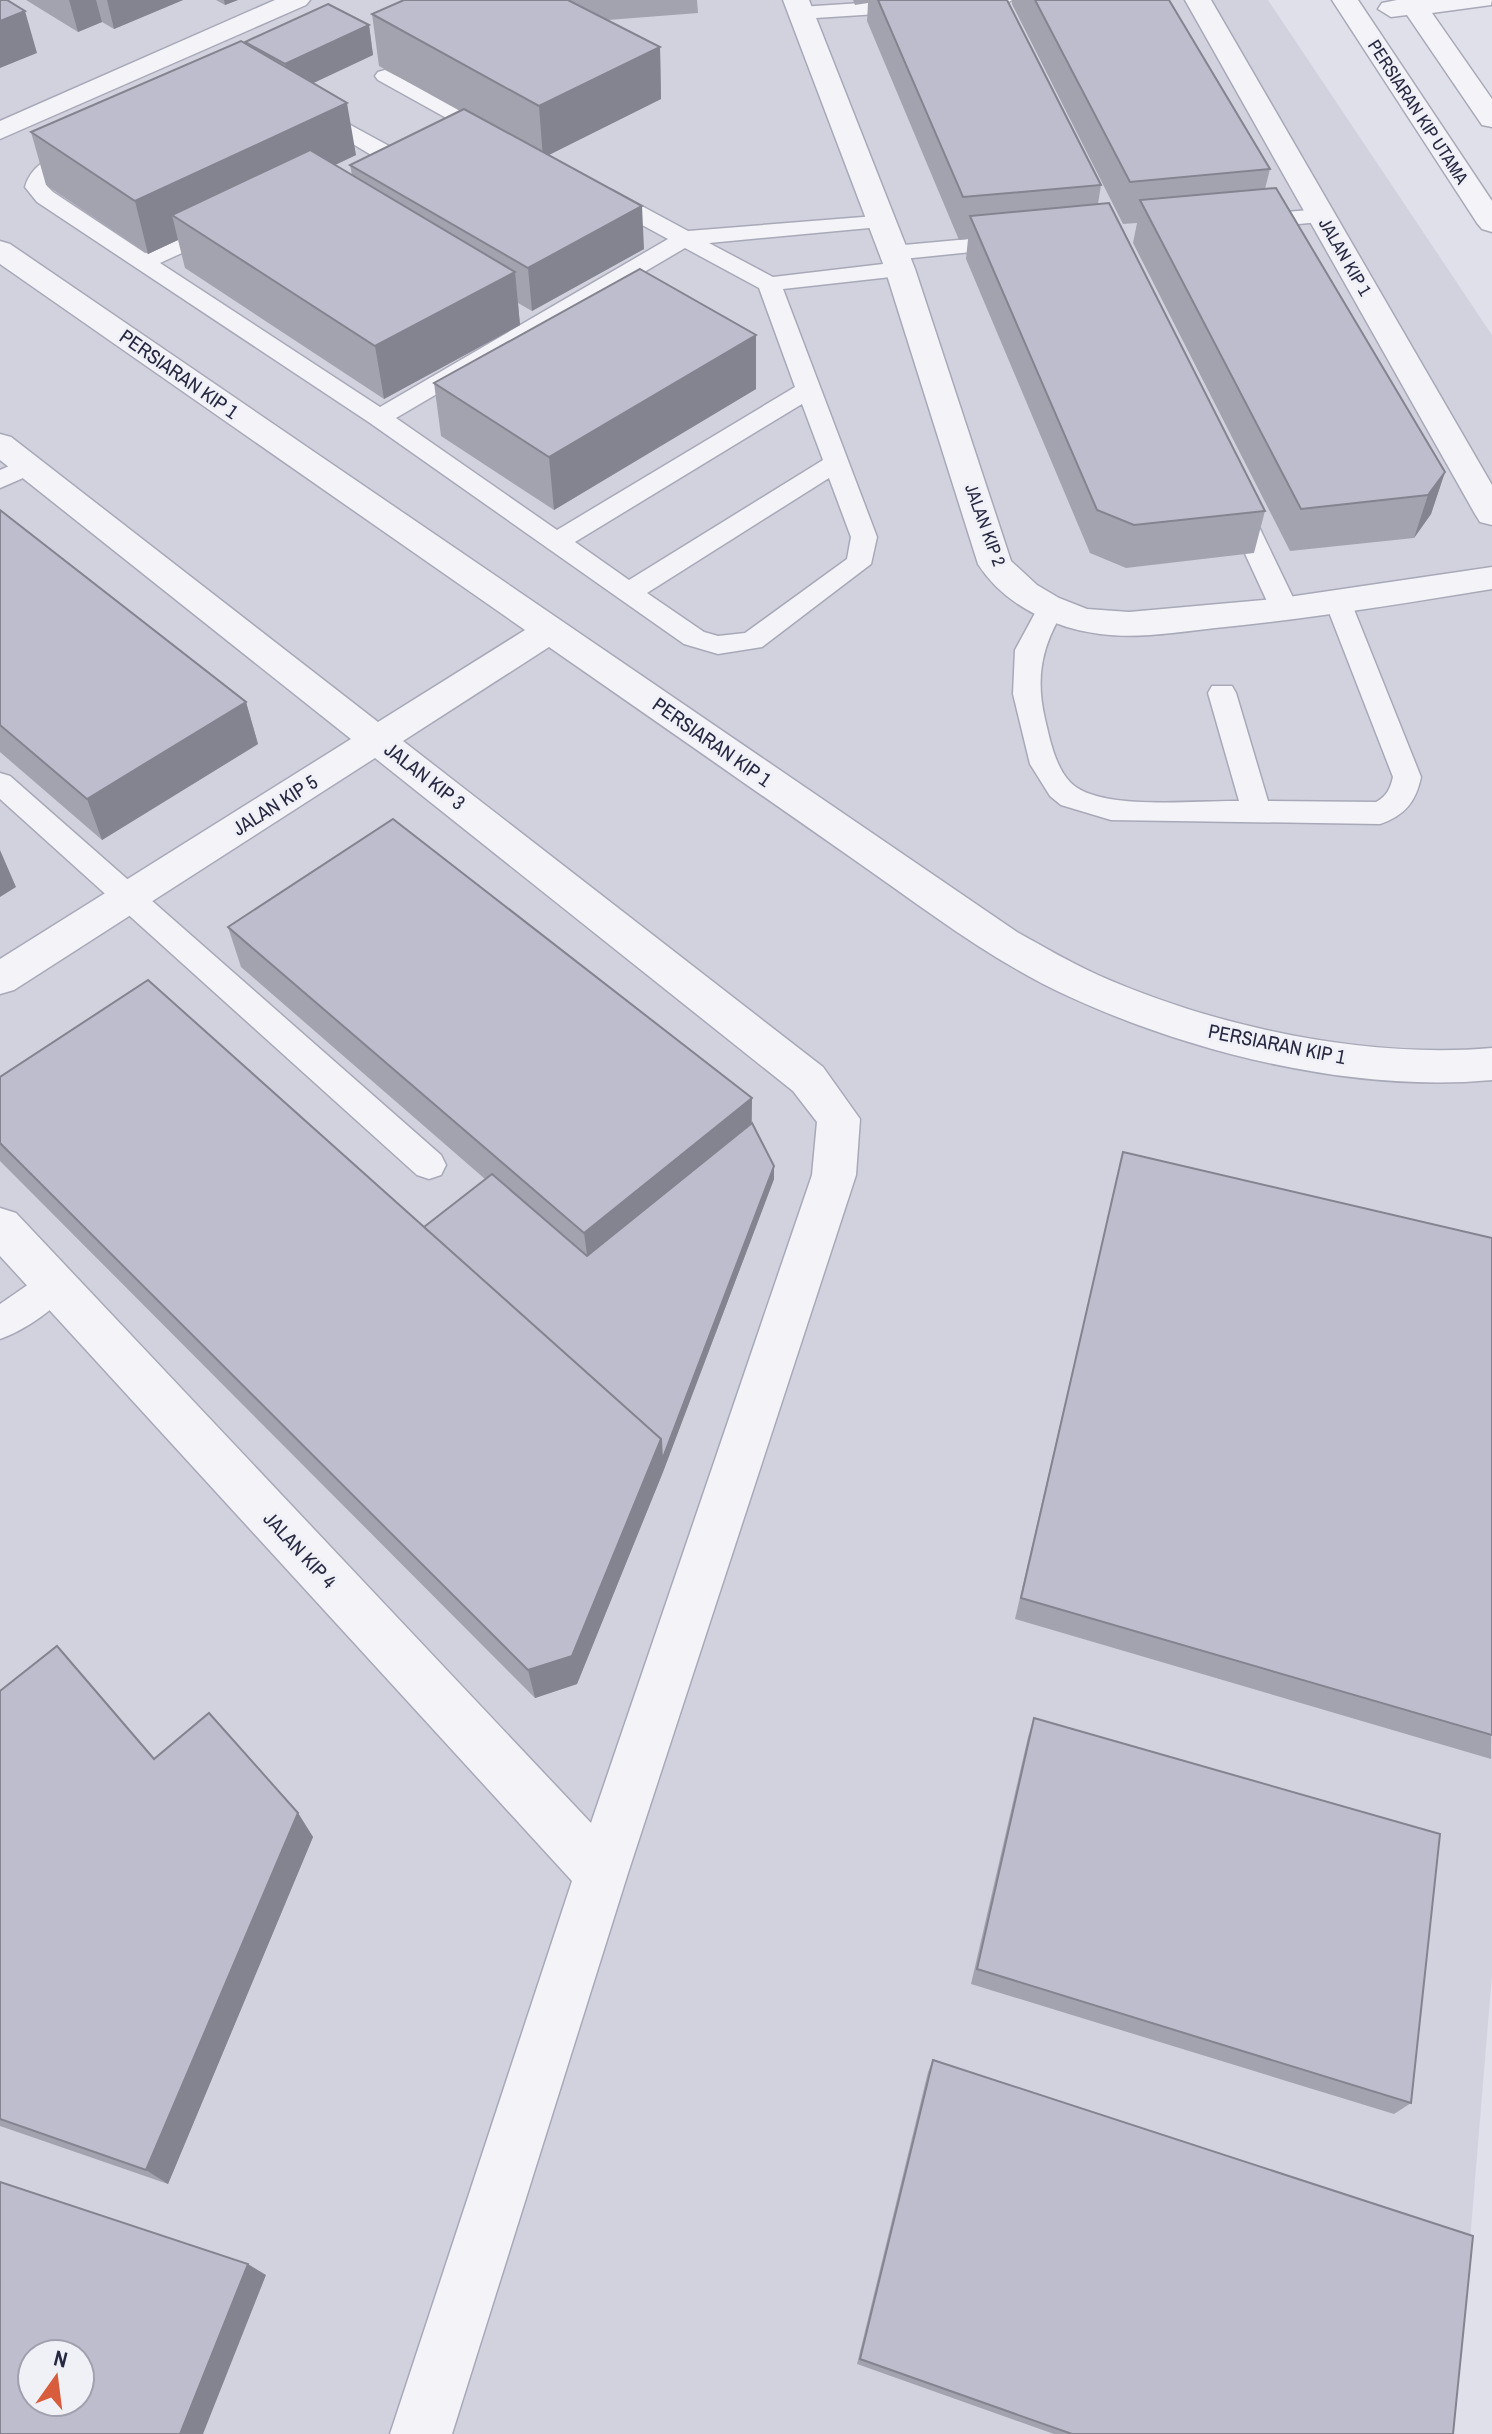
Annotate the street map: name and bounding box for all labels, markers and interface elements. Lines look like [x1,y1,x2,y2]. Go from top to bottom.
street label: PERSIARAN KIP UTAMA [1362,35,1475,189]
street label: JALAN KIP 1 [1313,213,1378,301]
street label: PERSIARAN KIP 1 [115,323,244,425]
street label: JALAN KIP 2 [959,480,1012,569]
street label: PERSIARAN KIP 1 [648,691,777,793]
street label: JALAN KIP 3 [379,736,471,816]
street label: JALAN KIP 5 [227,768,322,841]
street label: PERSIARAN KIP 1 [1206,1017,1348,1070]
street label: JALAN KIP 4 [258,1506,343,1594]
north arrow [16,2338,96,2418]
text: N [51,2342,71,2375]

